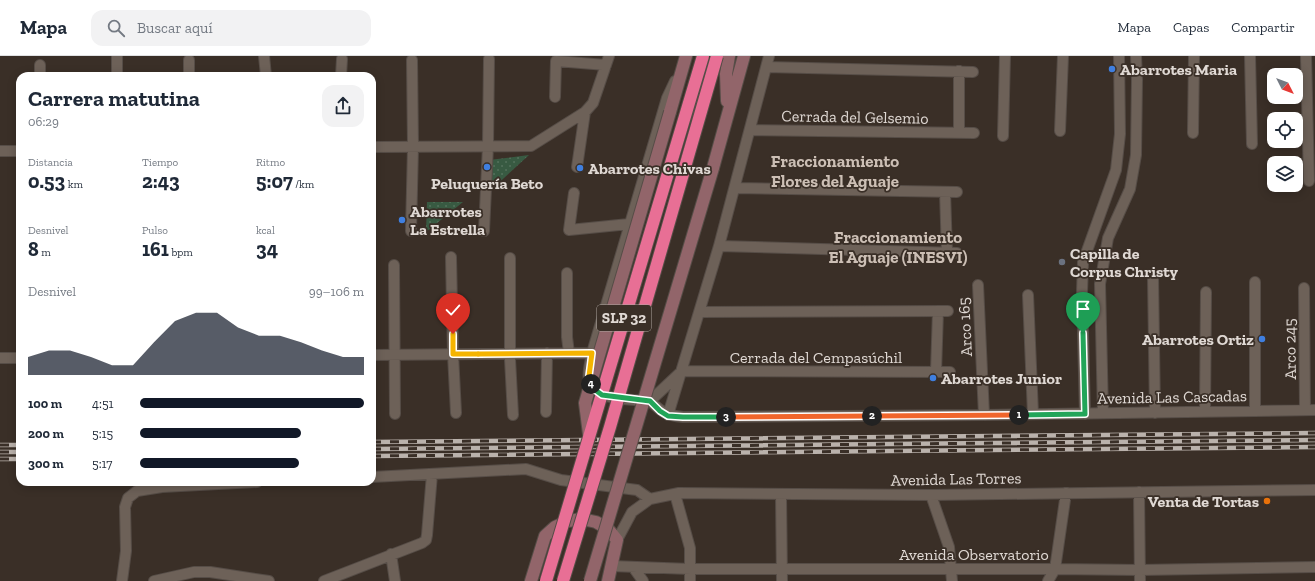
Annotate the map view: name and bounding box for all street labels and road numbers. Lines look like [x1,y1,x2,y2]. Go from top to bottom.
street label: Cerrada del Gelsemio [781,106,929,128]
street label: Arco 165 [954,297,976,357]
road number: SLP 32 [597,305,651,331]
street label: Arco 245 [1280,318,1300,380]
street label: Cerrada del Cempasúchil [730,348,902,367]
street label: Avenida Las Cascadas [1097,386,1247,408]
street label: Avenida Las Torres [890,468,1022,490]
street label: Avenida Observatorio [899,545,1049,564]

